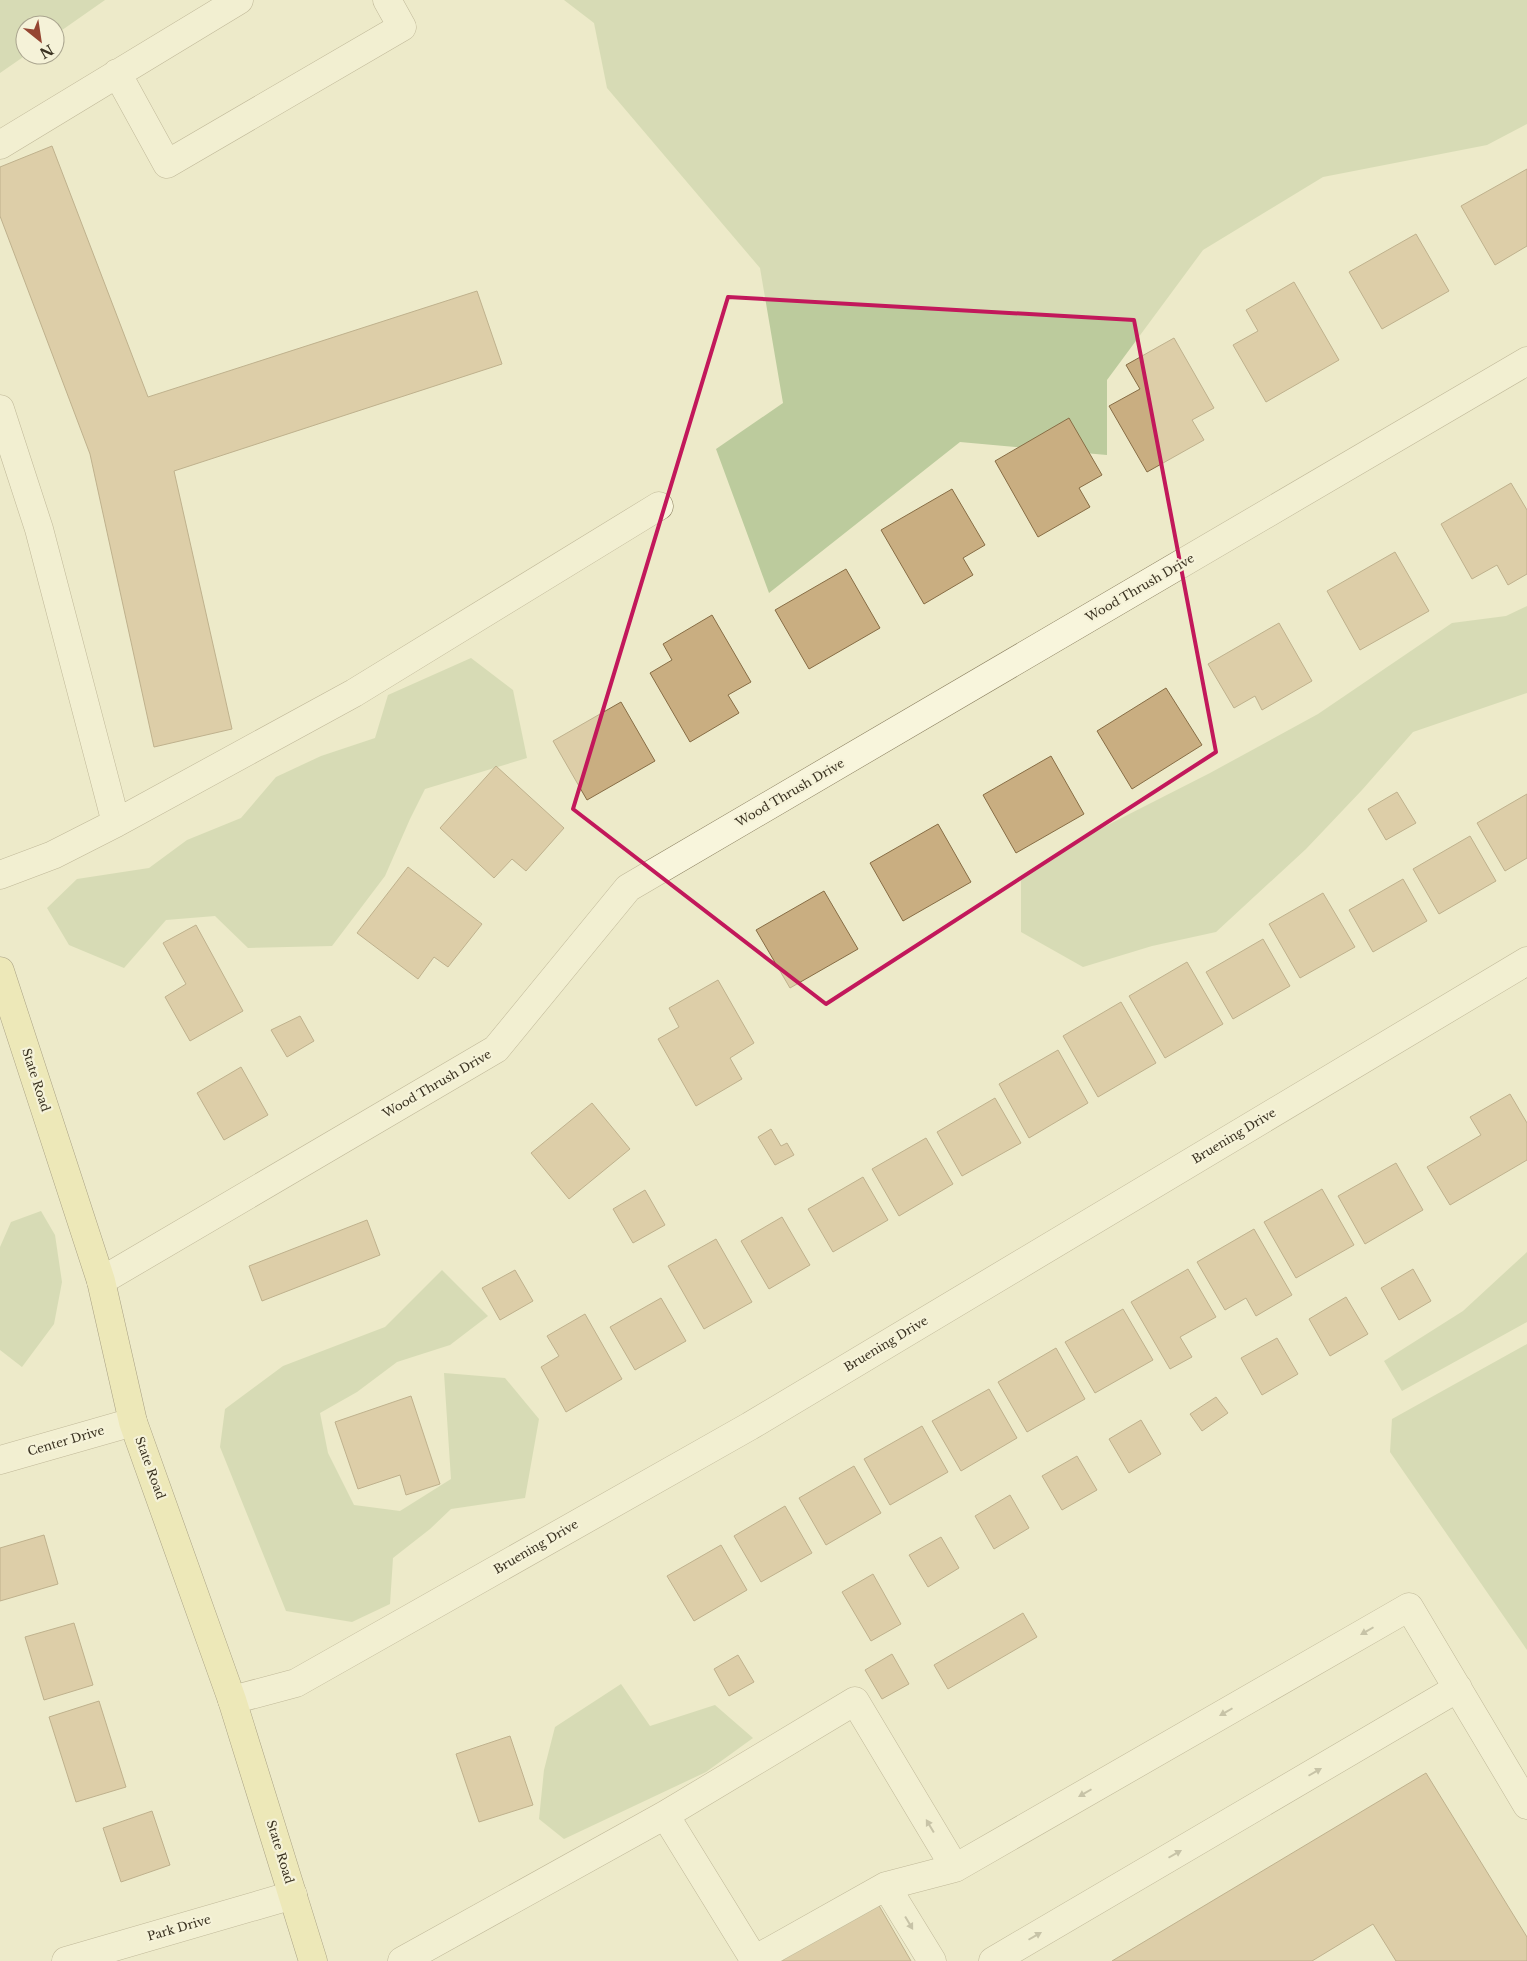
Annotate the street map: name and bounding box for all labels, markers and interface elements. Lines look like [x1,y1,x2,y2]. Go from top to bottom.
north arrow [15,15,65,65]
text: N [36,40,57,62]
street label: Wood Thrush Drive [1082,550,1197,625]
street label: Wood Thrush Drive [732,755,847,830]
street label: State Road [19,1046,54,1113]
street label: Wood Thrush Drive [379,1046,494,1121]
street label: Bruening Drive [1189,1105,1279,1167]
street label: Bruening Drive [841,1313,931,1375]
street label: Center Drive [26,1422,106,1459]
street label: State Road [132,1434,169,1501]
street label: Bruening Drive [491,1516,581,1577]
one-way arrow [1359,1627,1374,1635]
one-way arrow [1218,1708,1233,1716]
one-way arrow [1308,1767,1322,1776]
one-way arrow [1078,1789,1092,1798]
street label: State Road [264,1818,297,1885]
one-way arrow [926,1820,935,1833]
one-way arrow [1167,1850,1182,1858]
street label: Park Drive [145,1911,212,1944]
one-way arrow [904,1917,913,1930]
one-way arrow [1028,1932,1041,1941]

